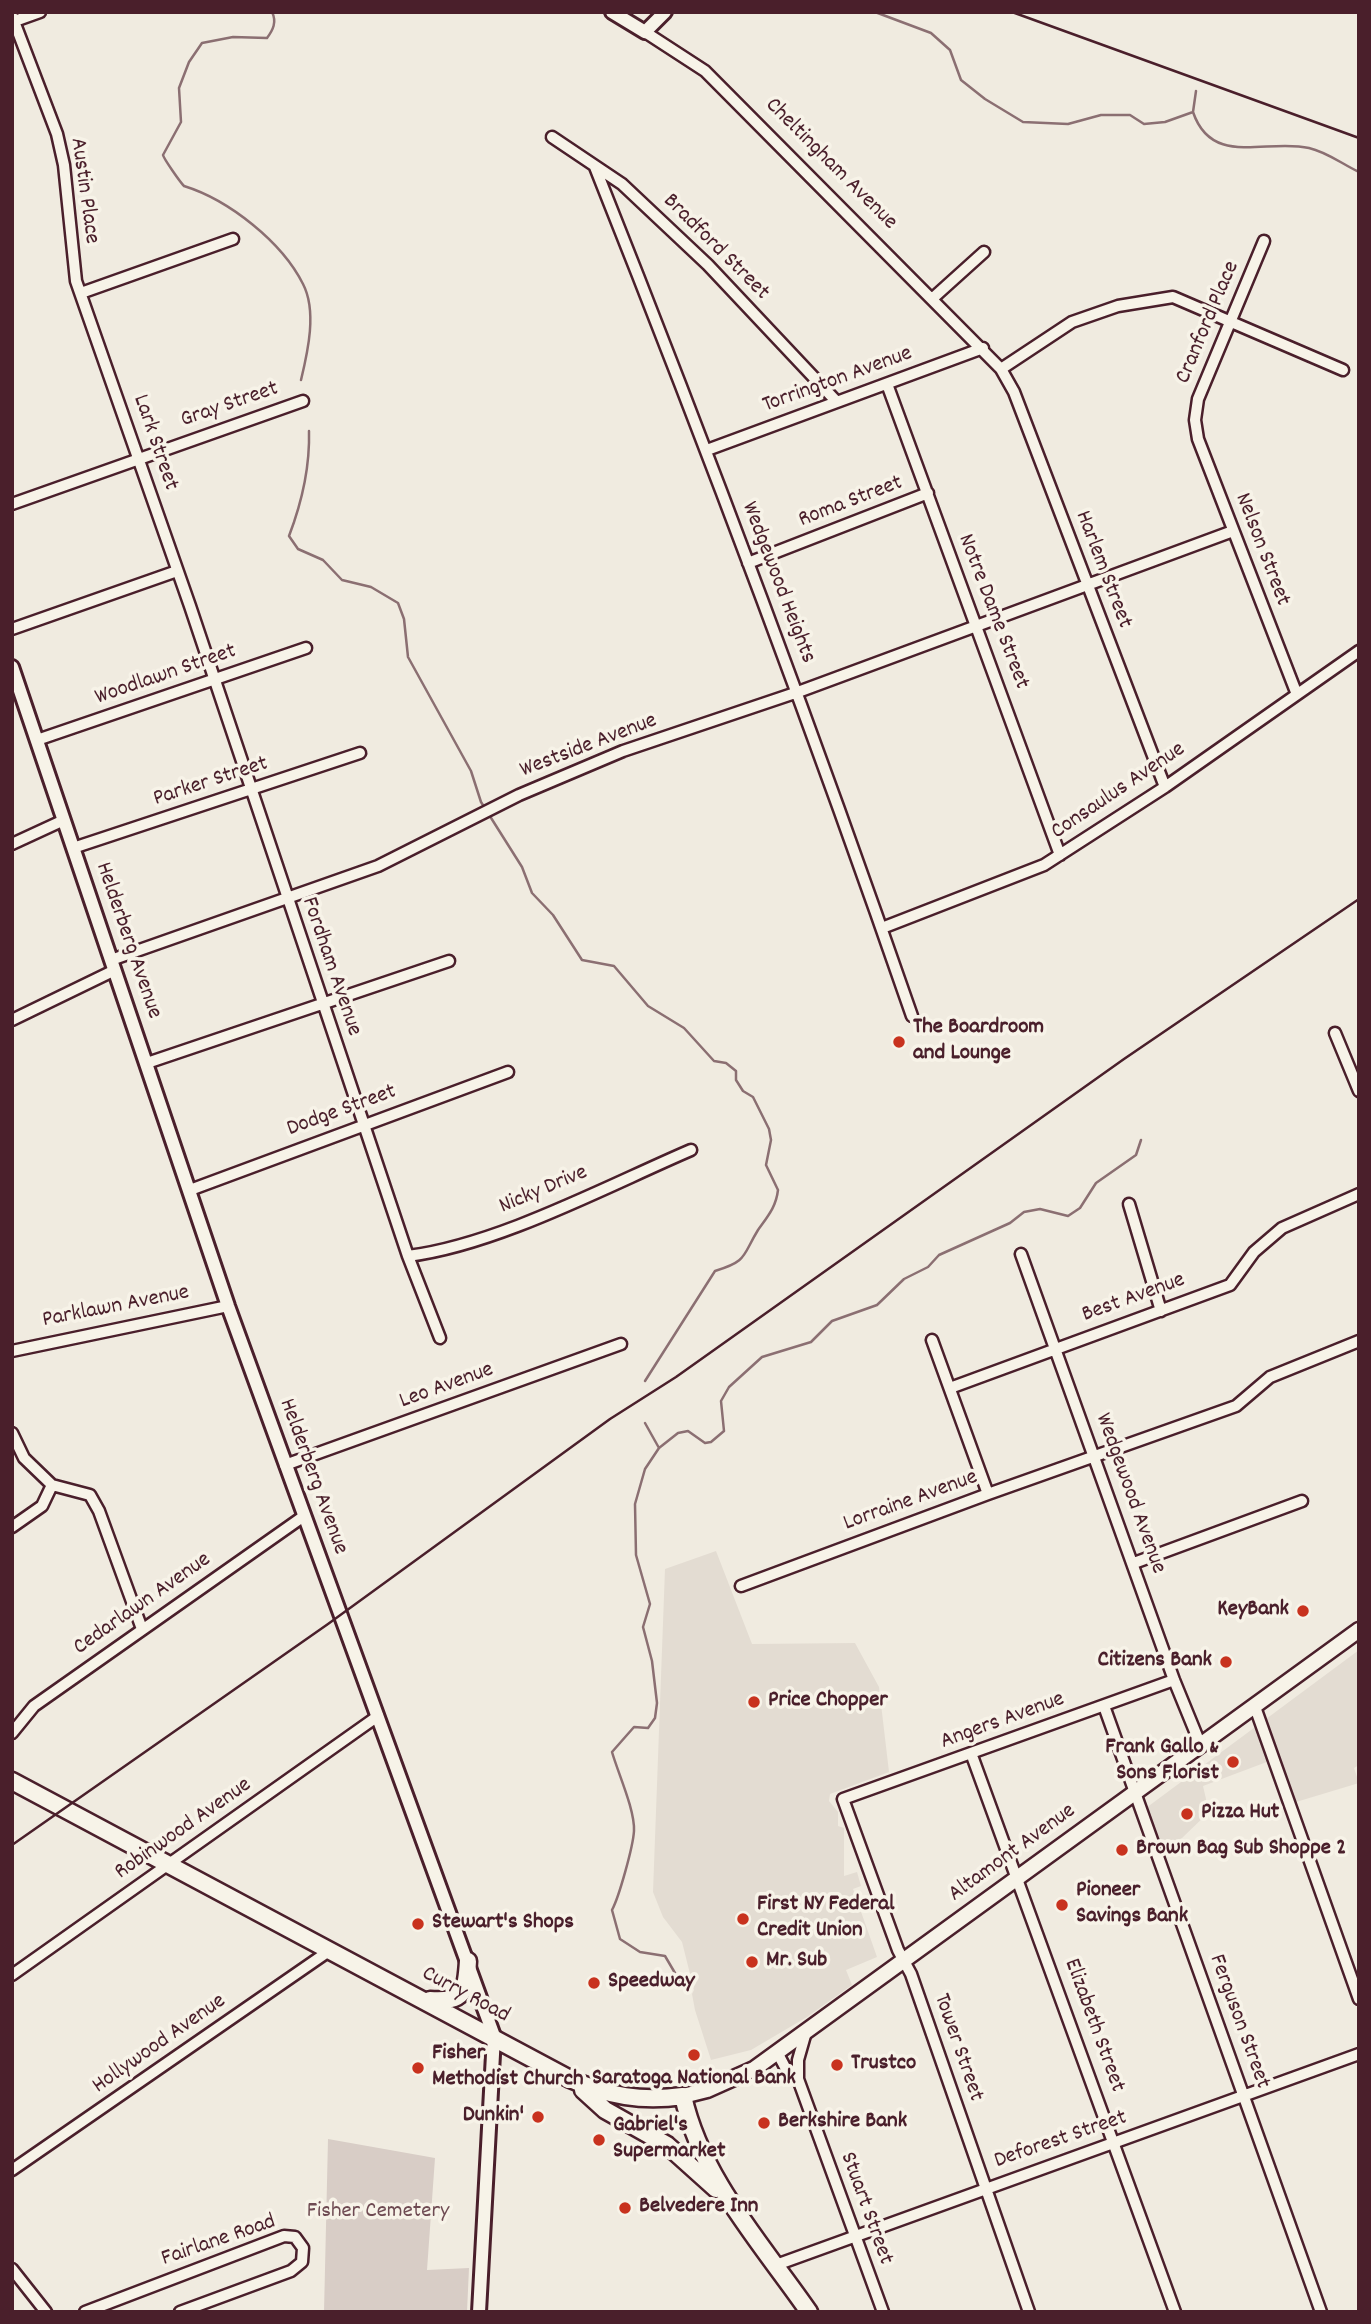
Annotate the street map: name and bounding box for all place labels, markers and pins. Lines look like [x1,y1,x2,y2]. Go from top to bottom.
place label: The Boardroom and Lounge [913,1015,1044,1069]
marker: The Boardroom and Lounge [891,1034,907,1050]
place label: KeyBank [1217,1597,1289,1625]
marker: KeyBank [1295,1603,1311,1619]
place label: Citizens Bank [1098,1648,1212,1676]
marker: Citizens Bank [1218,1654,1234,1670]
place label: Price Chopper [768,1688,888,1716]
marker: Price Chopper [746,1694,762,1710]
place label: Frank Gallo & Sons Florist [1105,1735,1219,1789]
marker: Frank Gallo & Sons Florist [1225,1754,1241,1770]
place label: Pizza Hut [1201,1800,1279,1828]
marker: Pizza Hut [1179,1806,1195,1822]
place label: Brown Bag Sub Shoppe 2 [1136,1836,1346,1864]
marker: Brown Bag Sub Shoppe 2 [1114,1842,1130,1858]
place label: Pioneer Savings Bank [1076,1878,1188,1932]
place label: First NY Federal Credit Union [757,1892,895,1946]
marker: Pioneer Savings Bank [1054,1897,1070,1913]
place label: Stewart's Shops [432,1910,574,1938]
marker: First NY Federal Credit Union [735,1911,751,1927]
marker: Stewart's Shops [410,1916,426,1932]
place label: Mr. Sub [766,1948,827,1976]
marker: Mr. Sub [744,1954,760,1970]
place label: Speedway [608,1969,695,1997]
marker: Speedway [586,1975,602,1991]
place label: Fisher Methodist Church [432,2041,583,2095]
marker: Saratoga National Bank [686,2047,702,2063]
place label: Trustco [851,2051,916,2079]
marker: Trustco [829,2057,845,2073]
marker: Fisher Methodist Church [410,2060,426,2076]
place label: Saratoga National Bank [592,2066,796,2094]
place label: Dunkin' [463,2103,524,2131]
marker: Dunkin' [530,2109,546,2125]
place label: Berkshire Bank [778,2109,907,2137]
place label: Gabriel's Supermarket [613,2113,725,2167]
marker: Berkshire Bank [756,2115,772,2131]
marker: Gabriel's Supermarket [591,2132,607,2148]
place label: Belvedere Inn [639,2194,758,2222]
marker: Belvedere Inn [617,2200,633,2216]

